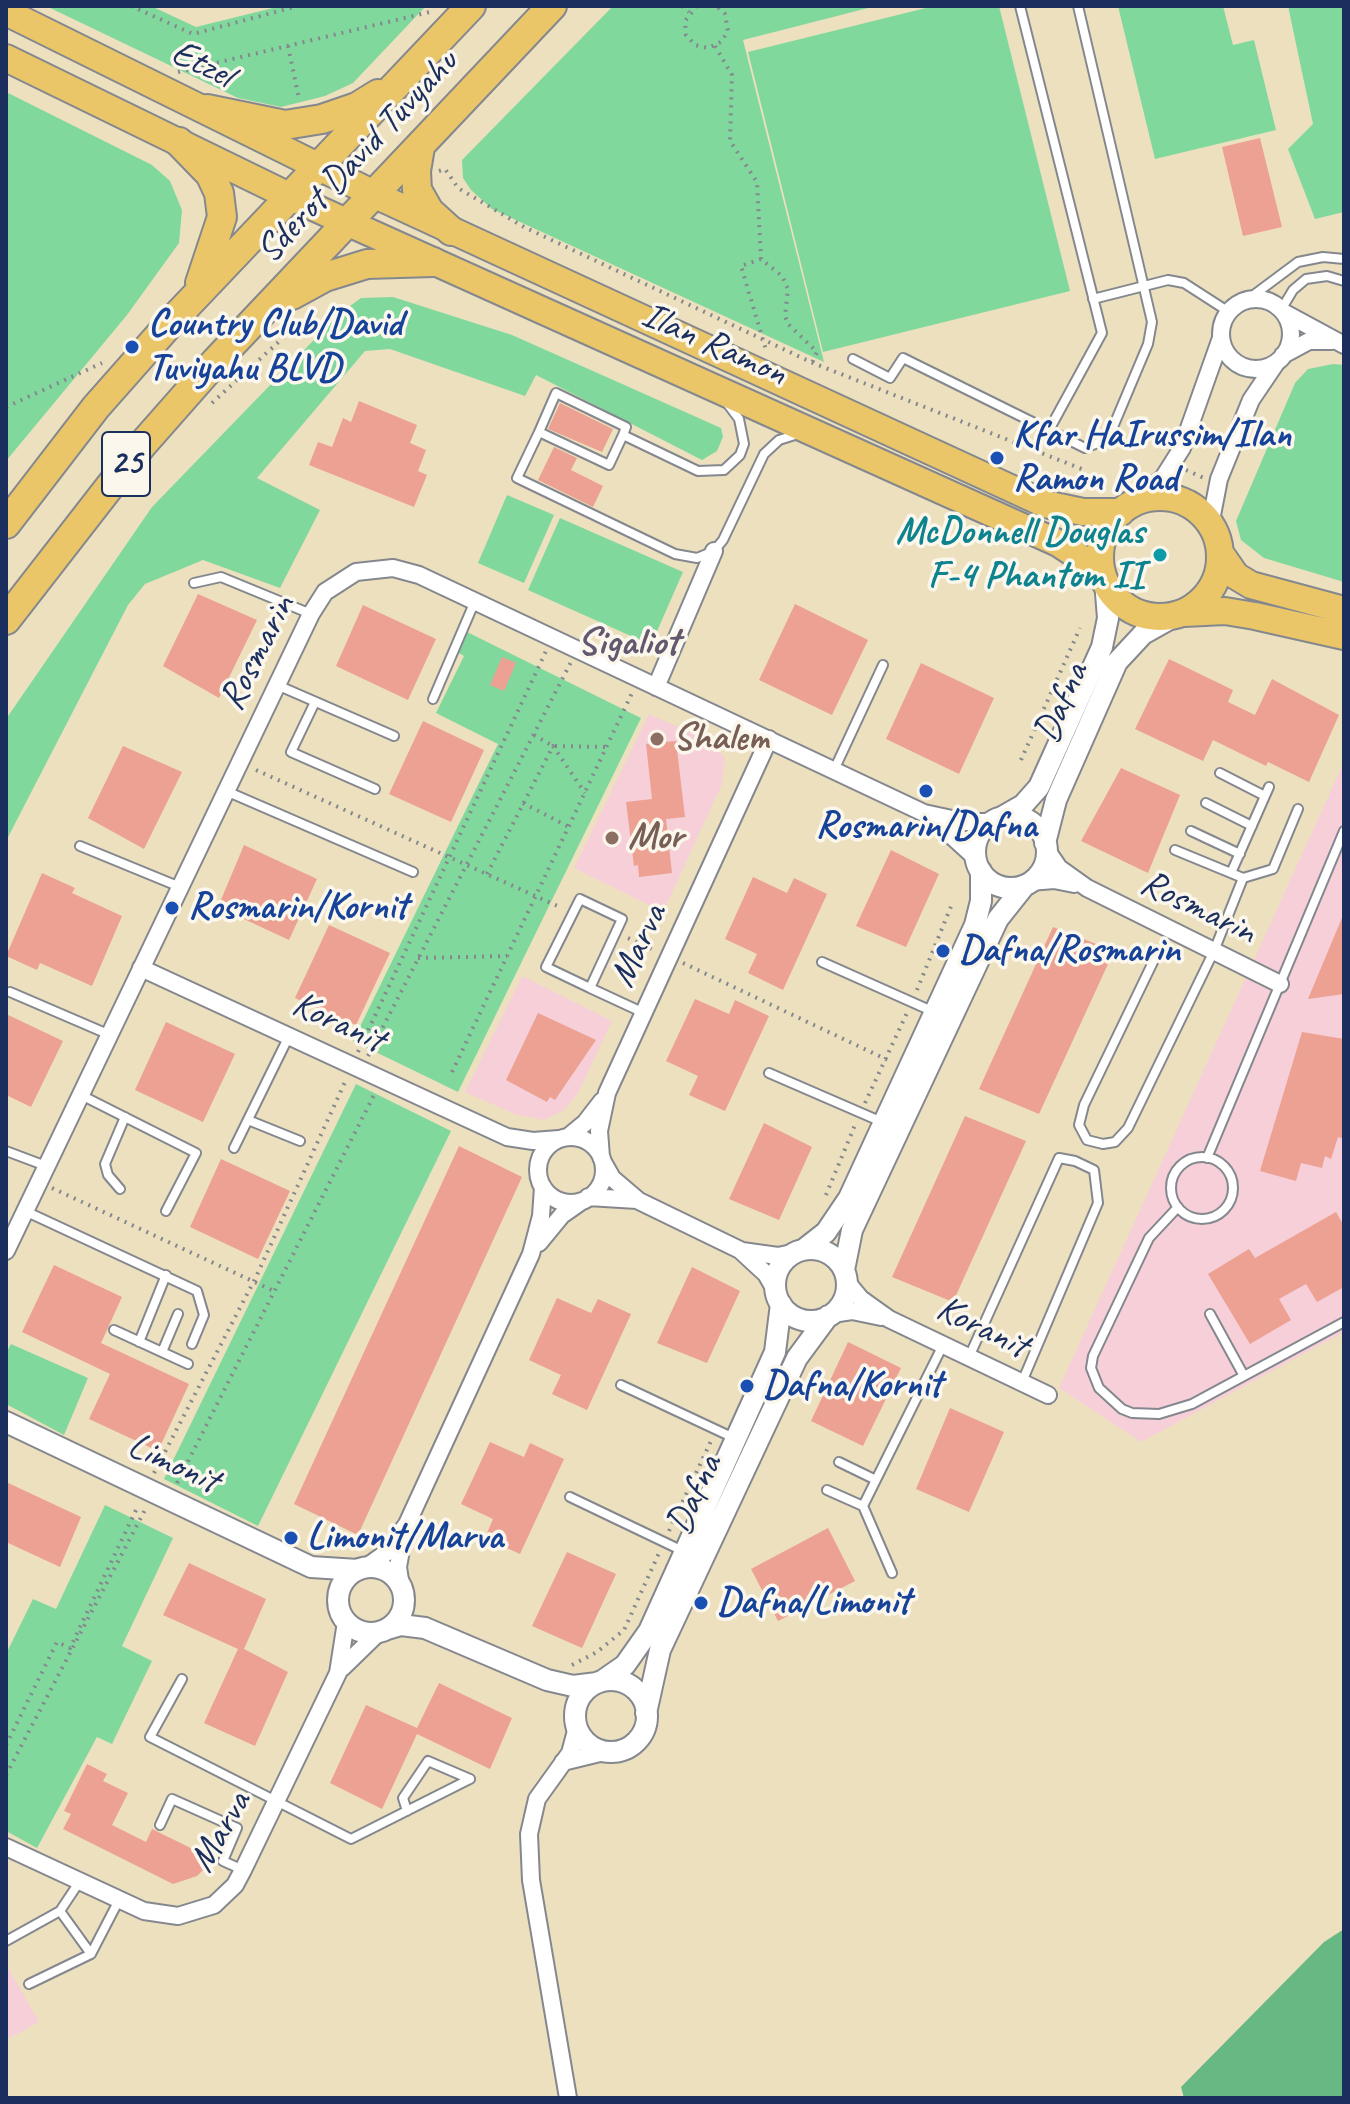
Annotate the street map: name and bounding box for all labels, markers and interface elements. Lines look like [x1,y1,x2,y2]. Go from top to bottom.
street label: Etzel [164,31,240,99]
street label: Sderot David Tuvyahu [247,41,469,273]
street label: Ilan Ramon [635,293,793,397]
place label: Country Club/David Tuviyahu BLVD [148,302,402,392]
marker: Country Club/David Tuviyahu BLVD [123,338,141,356]
place label: Kfar HaIrussim/Ilan Ramon Road [1013,413,1291,502]
road number: 25 [102,432,150,496]
marker: Kfar HaIrussim/Ilan Ramon Road [988,449,1006,467]
place label: McDonnell Douglas F-4 Phantom II [896,510,1144,600]
marker: McDonnell Douglas F-4 Phantom II [1151,546,1169,564]
street label: Rosmarin [210,588,306,718]
district label: Sigaliot [577,620,679,668]
street label: Dafna [1025,656,1099,750]
place label: Shalem [673,716,769,762]
marker: Shalem [648,730,666,748]
marker: Rosmarin/Dafna [917,782,935,800]
place label: Rosmarin/Dafna [816,804,1036,850]
place label: Mor [628,815,683,861]
marker: Mor [603,829,621,847]
street label: Rosmarin [1133,861,1263,955]
place label: Rosmarin/Kornit [188,885,408,931]
street label: Marva [600,898,678,994]
marker: Rosmarin/Kornit [163,899,181,917]
place label: Dafna/Rosmarin [959,928,1180,974]
marker: Dafna/Rosmarin [934,942,952,960]
street label: Koranit [285,982,391,1064]
street label: Koranit [929,1286,1035,1370]
place label: Dafna/Kornit [763,1363,942,1409]
marker: Dafna/Kornit [738,1377,756,1395]
street label: Limonit [120,1423,226,1505]
street label: Dafna [657,1448,733,1542]
place label: Limonit/Marva [307,1515,503,1561]
marker: Limonit/Marva [282,1529,300,1547]
place label: Dafna/Limonit [717,1580,910,1626]
marker: Dafna/Limonit [692,1594,710,1612]
street label: Marva [180,1784,262,1880]

